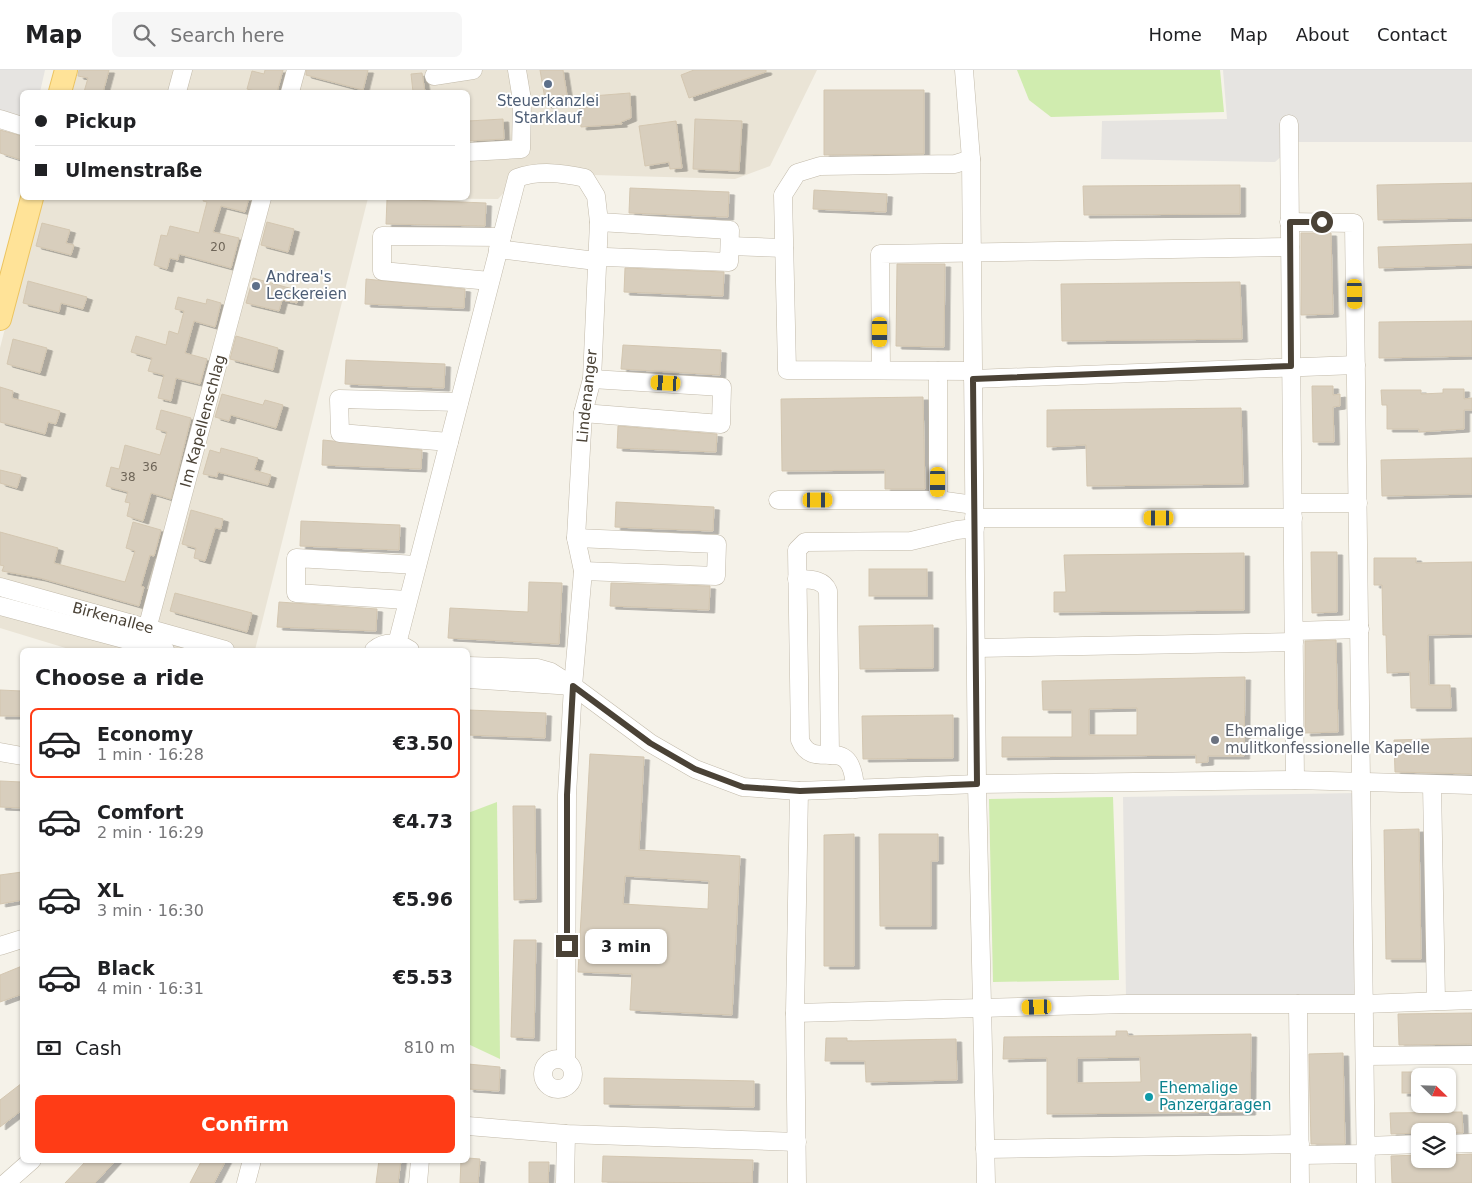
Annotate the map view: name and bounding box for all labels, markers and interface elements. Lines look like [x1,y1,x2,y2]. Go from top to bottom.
search box [112,12,462,57]
text: Map [25,21,82,49]
icon: search [130,21,158,49]
text: Search here [170,24,284,46]
text: Home [1149,24,1202,45]
text: Map [1230,24,1268,45]
text: About [1296,24,1349,45]
text: Contact [1377,24,1447,45]
marker: Steuerkanzlei Starklauf [542,78,554,90]
place label: Steuerkanzlei Starklauf [497,92,599,127]
text: Pickup [65,110,136,132]
text: Ulmenstraße [65,159,202,181]
route start [1311,211,1333,233]
house number: 20 [210,240,226,254]
place label: Andrea's Leckereien [266,268,347,303]
car [1347,279,1362,309]
marker: Andrea's Leckereien [250,280,262,292]
car [872,317,887,347]
street label: Lindenanger [573,348,601,444]
street label: Im Kapellenschlag [177,353,229,489]
car [650,375,681,391]
house number: 36 [142,460,158,474]
car [930,467,945,497]
house number: 38 [120,470,136,484]
car [803,493,833,508]
car [1144,511,1174,526]
street label: Birkenallee [70,599,156,637]
text: Choose a ride [35,665,204,690]
icon: car [37,721,82,766]
place label: Ehemalige mulitkonfessionelle Kapelle [1225,722,1430,757]
text: Economy [97,723,193,745]
text: €3.50 [393,732,453,754]
marker: Ehemalige mulitkonfessionelle Kapelle [1209,734,1221,746]
text: 1 min · 16:28 [97,745,204,764]
icon: car [37,799,82,844]
text: Comfort [97,801,184,823]
text: €4.73 [393,810,453,832]
text: 2 min · 16:29 [97,823,204,842]
icon: car [37,877,82,922]
text: XL [97,879,124,901]
text: €5.96 [393,888,453,910]
text: 3 min · 16:30 [97,901,204,920]
callout: 3 min [584,928,667,964]
route end [556,935,578,957]
text: 3 min [601,937,651,956]
icon: car [37,955,82,1000]
text: Black [97,957,155,979]
text: €5.53 [393,966,453,988]
text: 4 min · 16:31 [97,979,204,998]
car [1021,999,1052,1015]
icon: cash [35,1034,63,1062]
text: Cash [75,1037,122,1059]
text: 810 m [404,1038,455,1057]
north arrow [1411,1068,1456,1112]
map controls [1411,1068,1456,1168]
place label: Ehemalige Panzergaragen [1159,1079,1271,1114]
marker: Ehemalige Panzergaragen [1143,1091,1155,1103]
button: Confirm [35,1095,455,1153]
button: layers [1411,1123,1456,1168]

